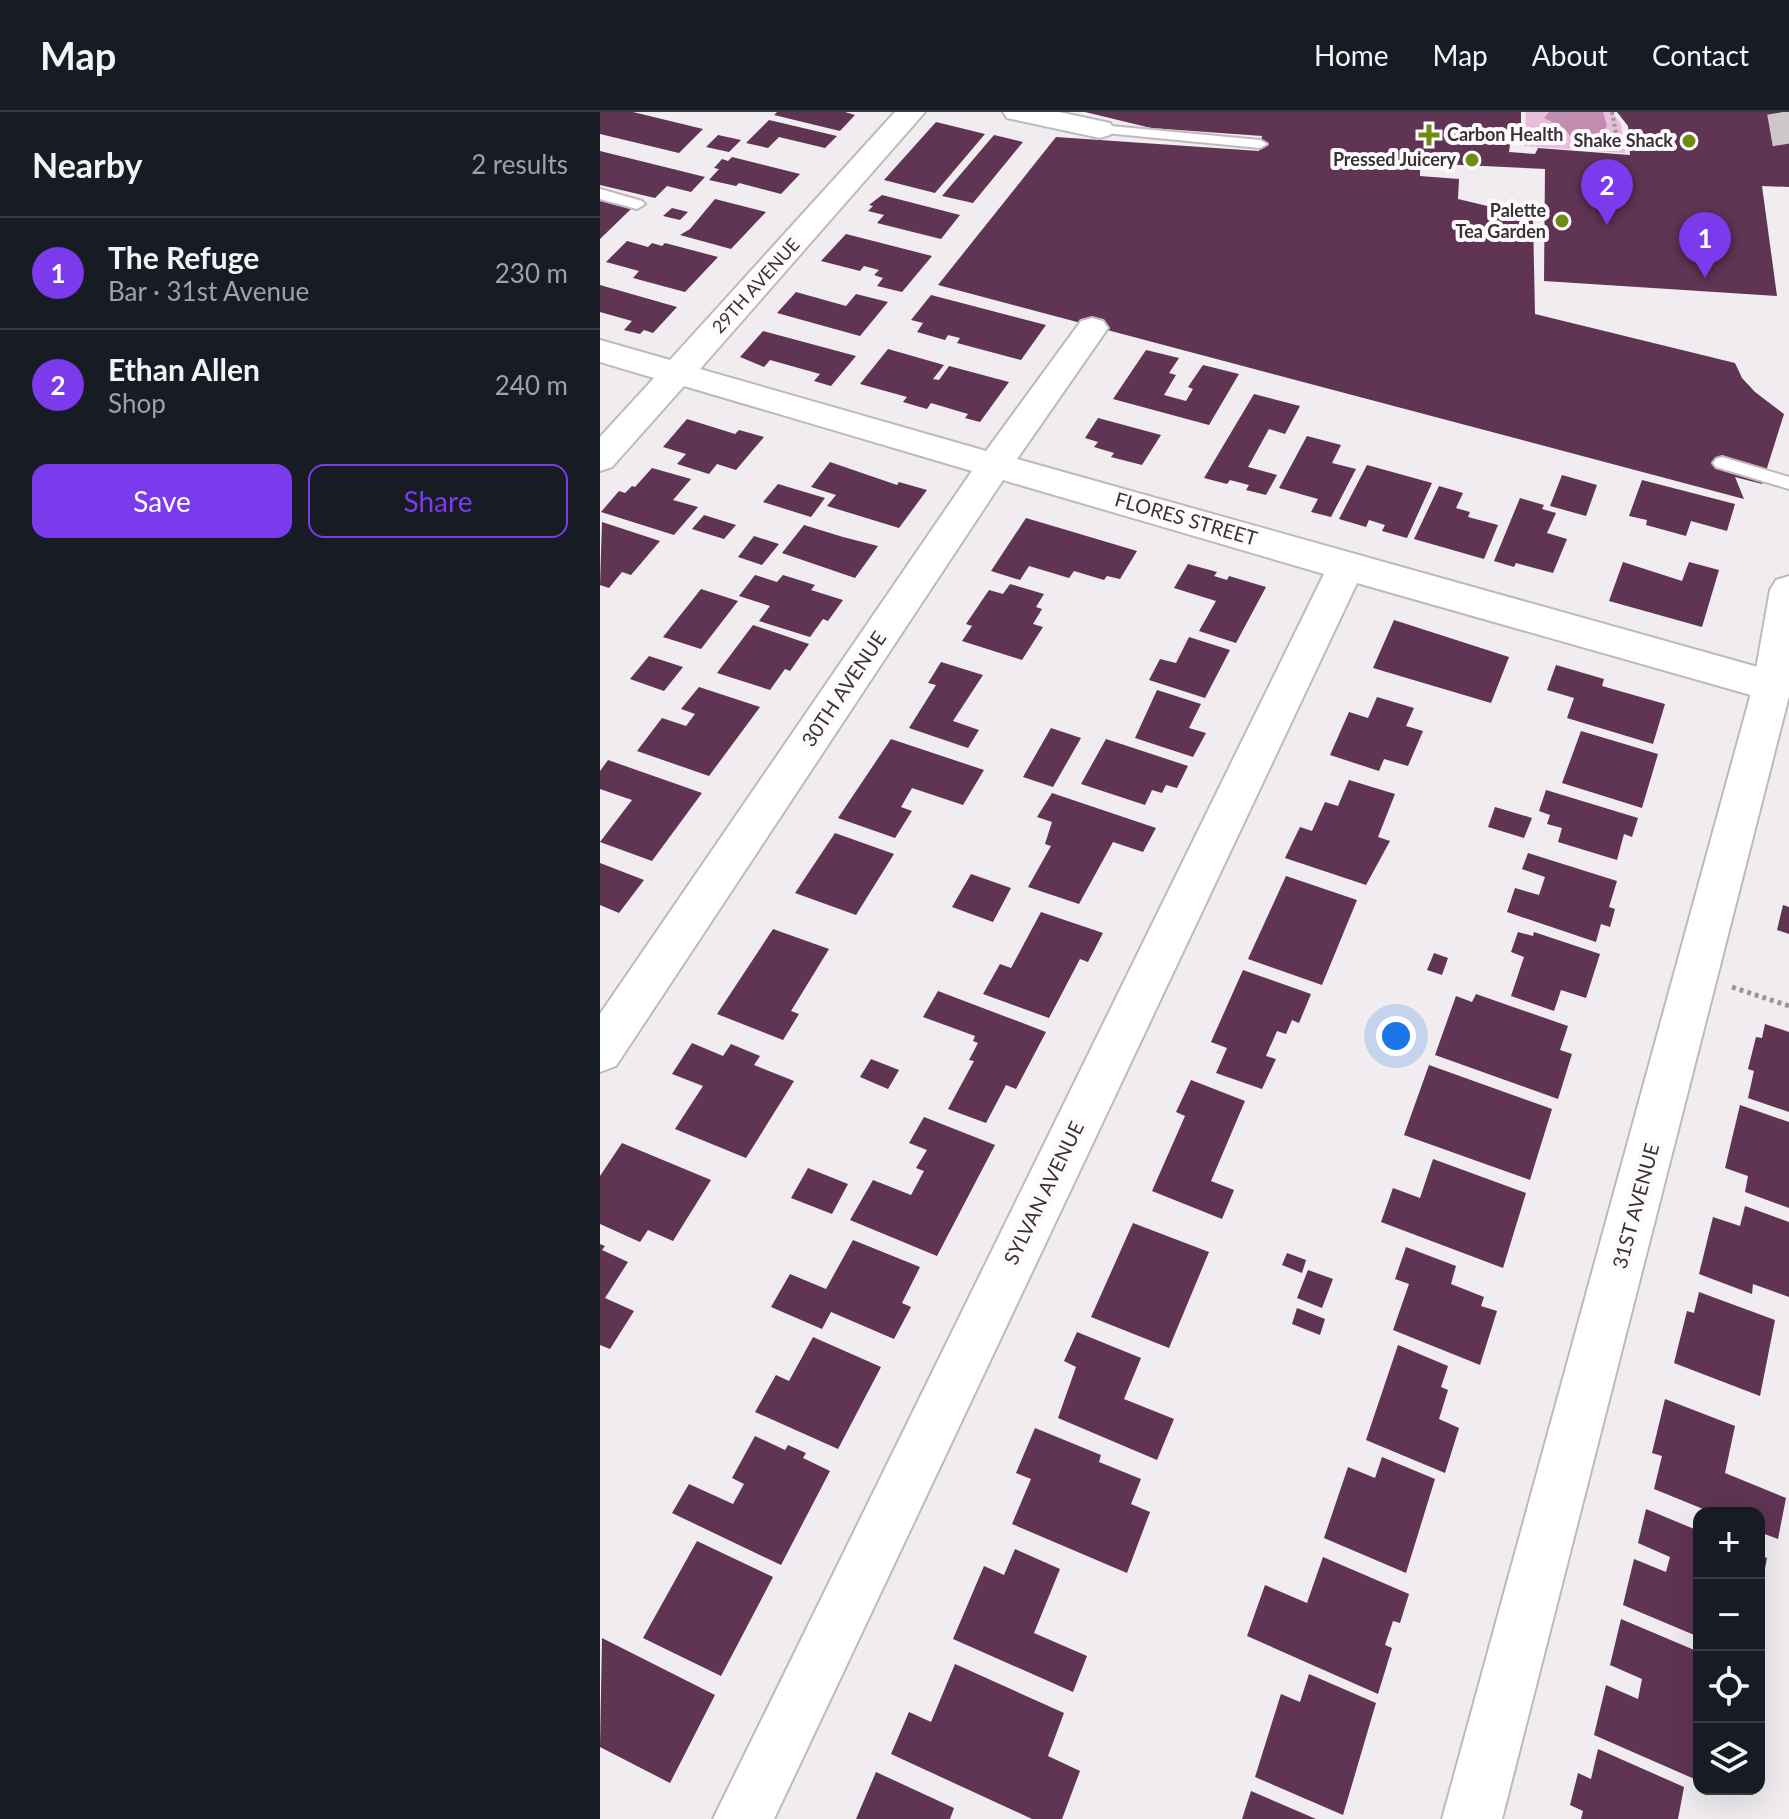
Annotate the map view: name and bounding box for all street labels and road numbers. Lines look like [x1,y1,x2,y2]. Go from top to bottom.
street label: 29TH AVENUE [707,233,804,337]
street label: FLORES STREET [1112,486,1260,550]
street label: 30TH AVENUE [796,626,891,751]
street label: SYLVAN AVENUE [998,1117,1088,1268]
street label: 31ST AVENUE [1607,1140,1663,1271]

